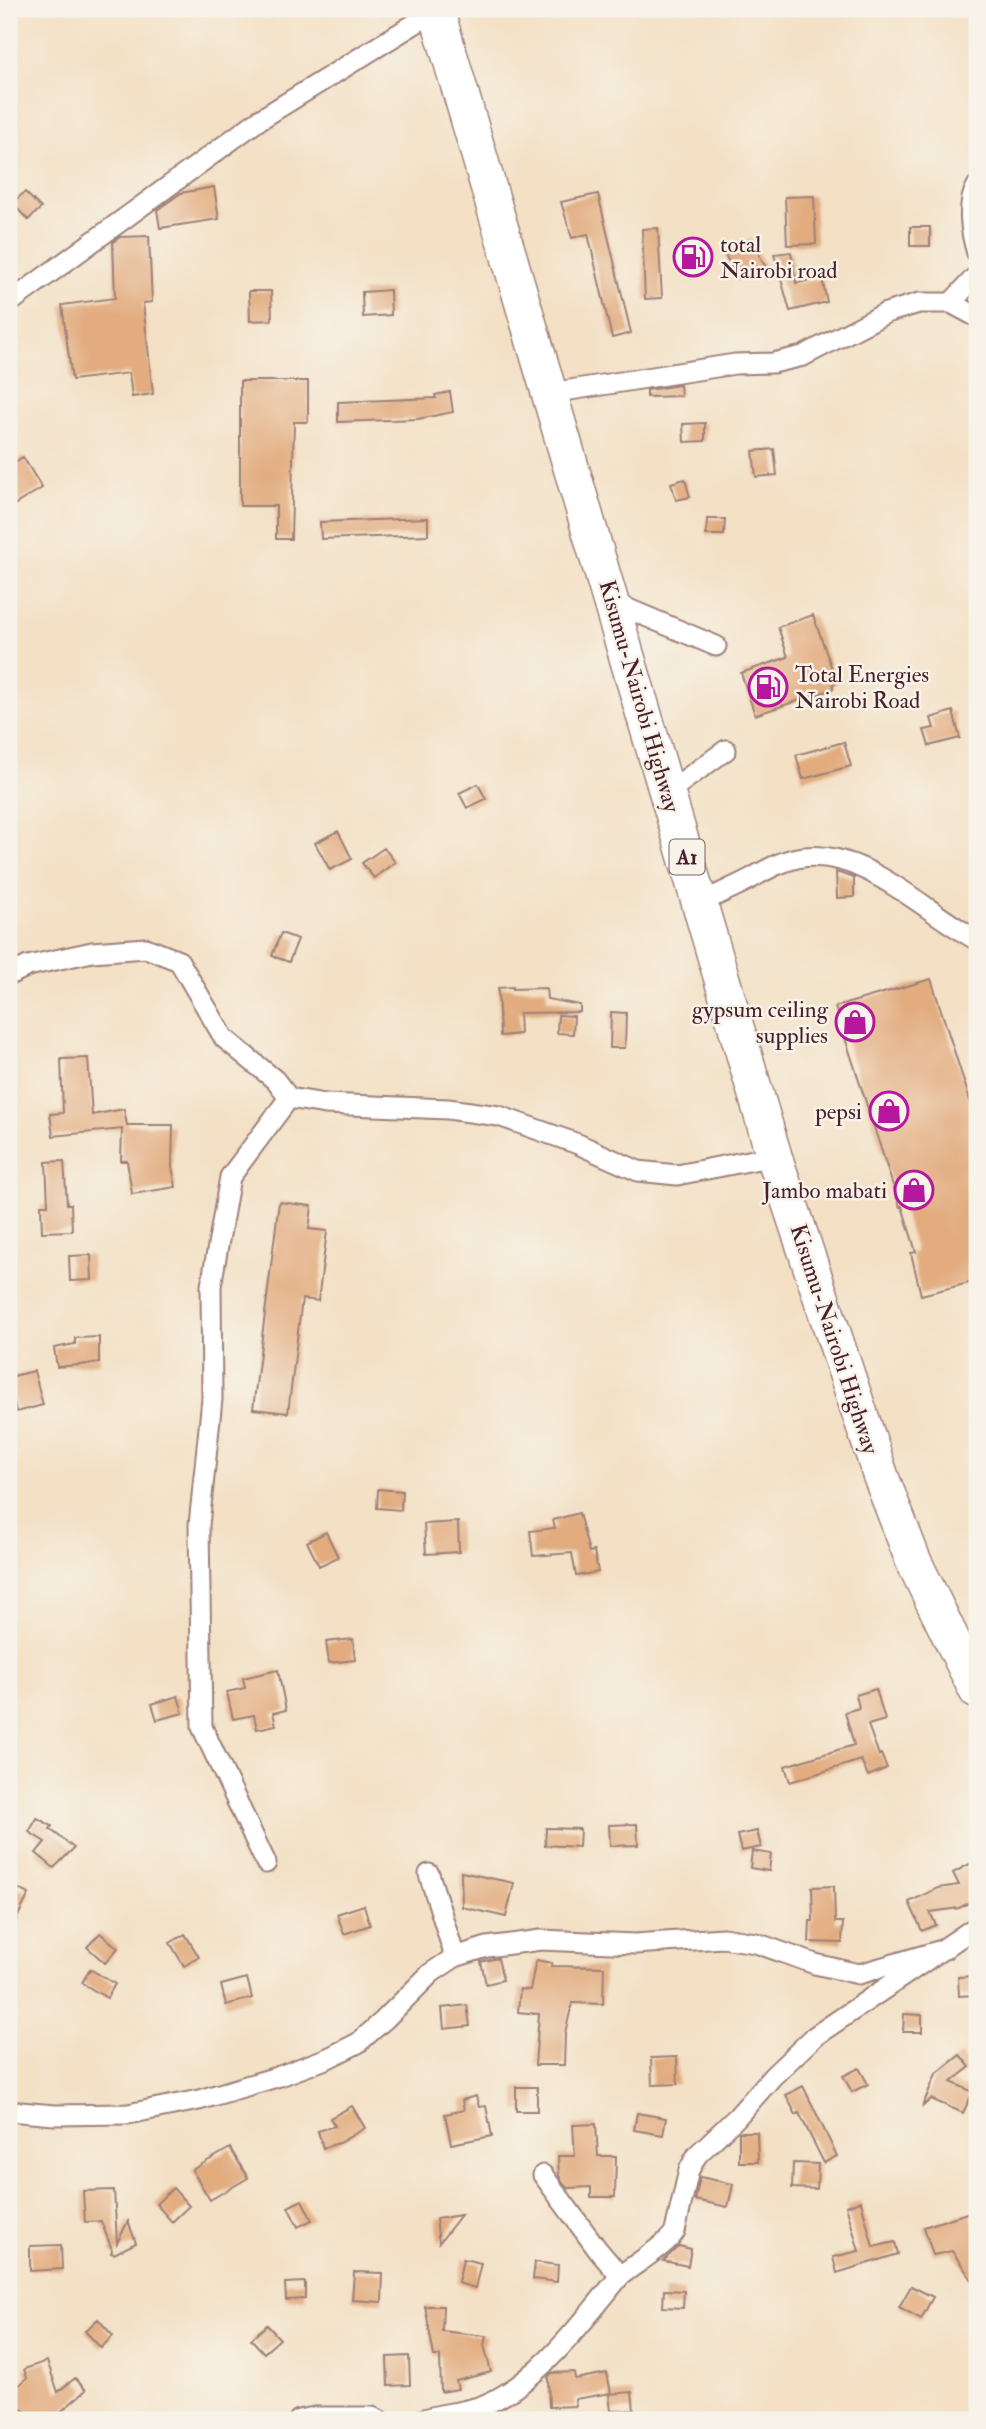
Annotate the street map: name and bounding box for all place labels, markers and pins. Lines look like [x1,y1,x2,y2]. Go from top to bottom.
place label: total Nairobi road [720,230,838,285]
fuel station icon: total Nairobi road [672,236,714,278]
place label: Total Energies Nairobi Road [795,660,929,715]
fuel station icon: Total Energies Nairobi Road [747,666,789,708]
place label: gypsum ceiling supplies [692,995,829,1051]
shop icon: gypsum ceiling supplies [834,1001,876,1043]
shop icon: pepsi [868,1090,910,1132]
place label: pepsi [814,1097,862,1127]
shop icon: Jambo mabati [893,1169,935,1211]
place label: Jambo mabati [761,1176,887,1205]

